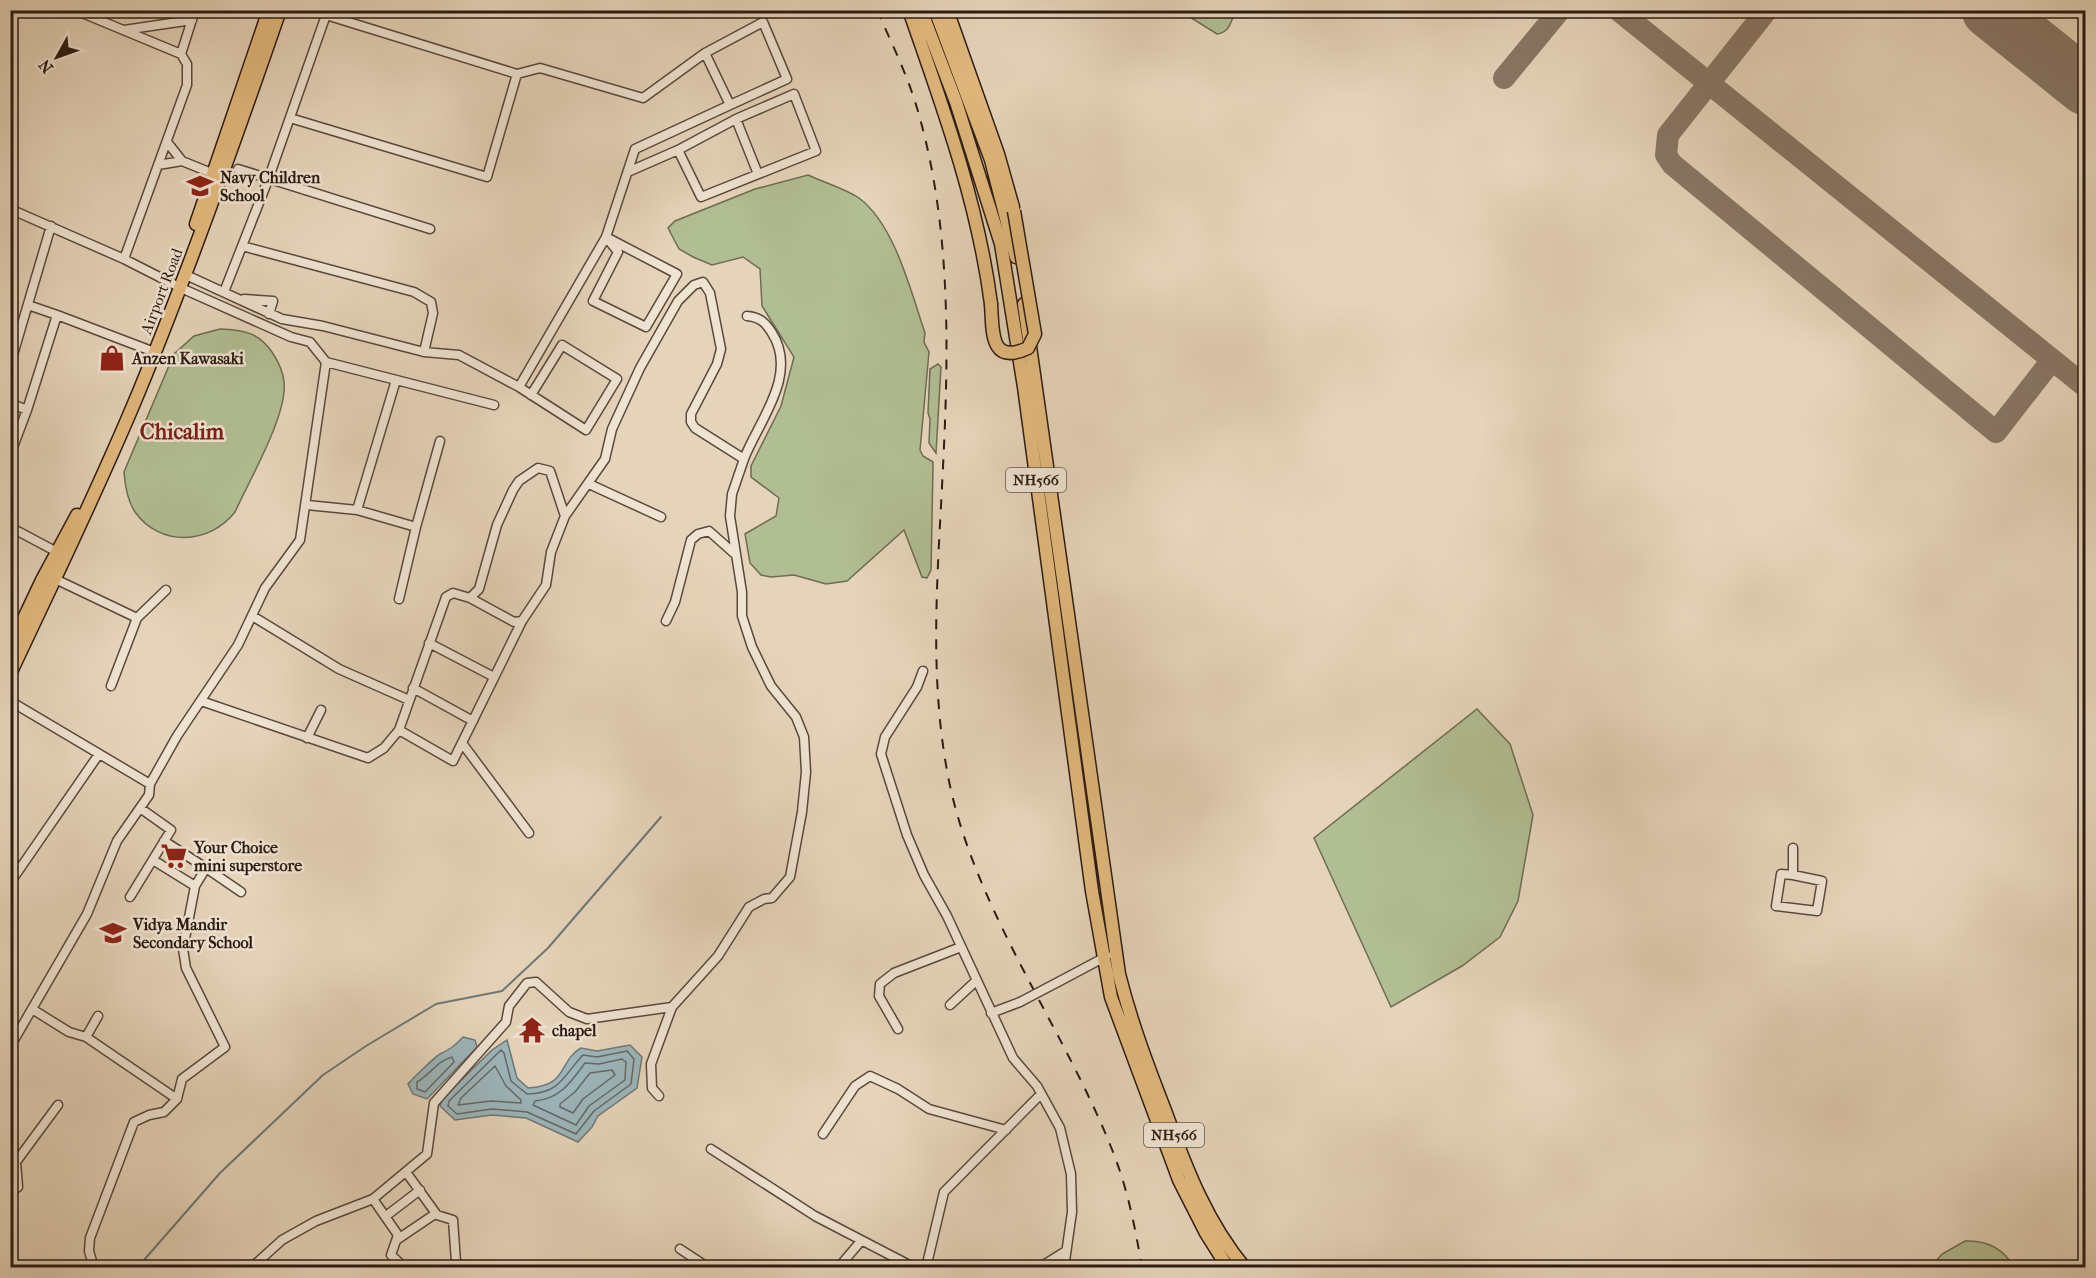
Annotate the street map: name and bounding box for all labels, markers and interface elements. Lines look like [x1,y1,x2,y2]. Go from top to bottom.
north arrow [27,27,87,87]
text: N [34,55,57,77]
place label: Navy Children School [220,168,321,205]
school or university icon: Navy Children School [185,171,215,201]
street label: Airport Road [136,245,187,338]
shop icon: Anzen Kawasaki [97,343,127,373]
place label: Anzen Kawasaki [131,349,244,368]
district label: Chicalim [140,419,225,445]
road number: NH566 [1006,468,1066,492]
place label: Your Choice mini superstore [193,838,302,876]
supermarket icon: Your Choice mini superstore [159,841,189,871]
place label: Vidya Mandir Secondary School [132,915,254,953]
school or university icon: Vidya Mandir Secondary School [98,918,128,948]
temple icon: chapel [517,1015,547,1045]
place label: chapel [552,1021,597,1041]
road number: NH566 [1144,1123,1204,1147]

